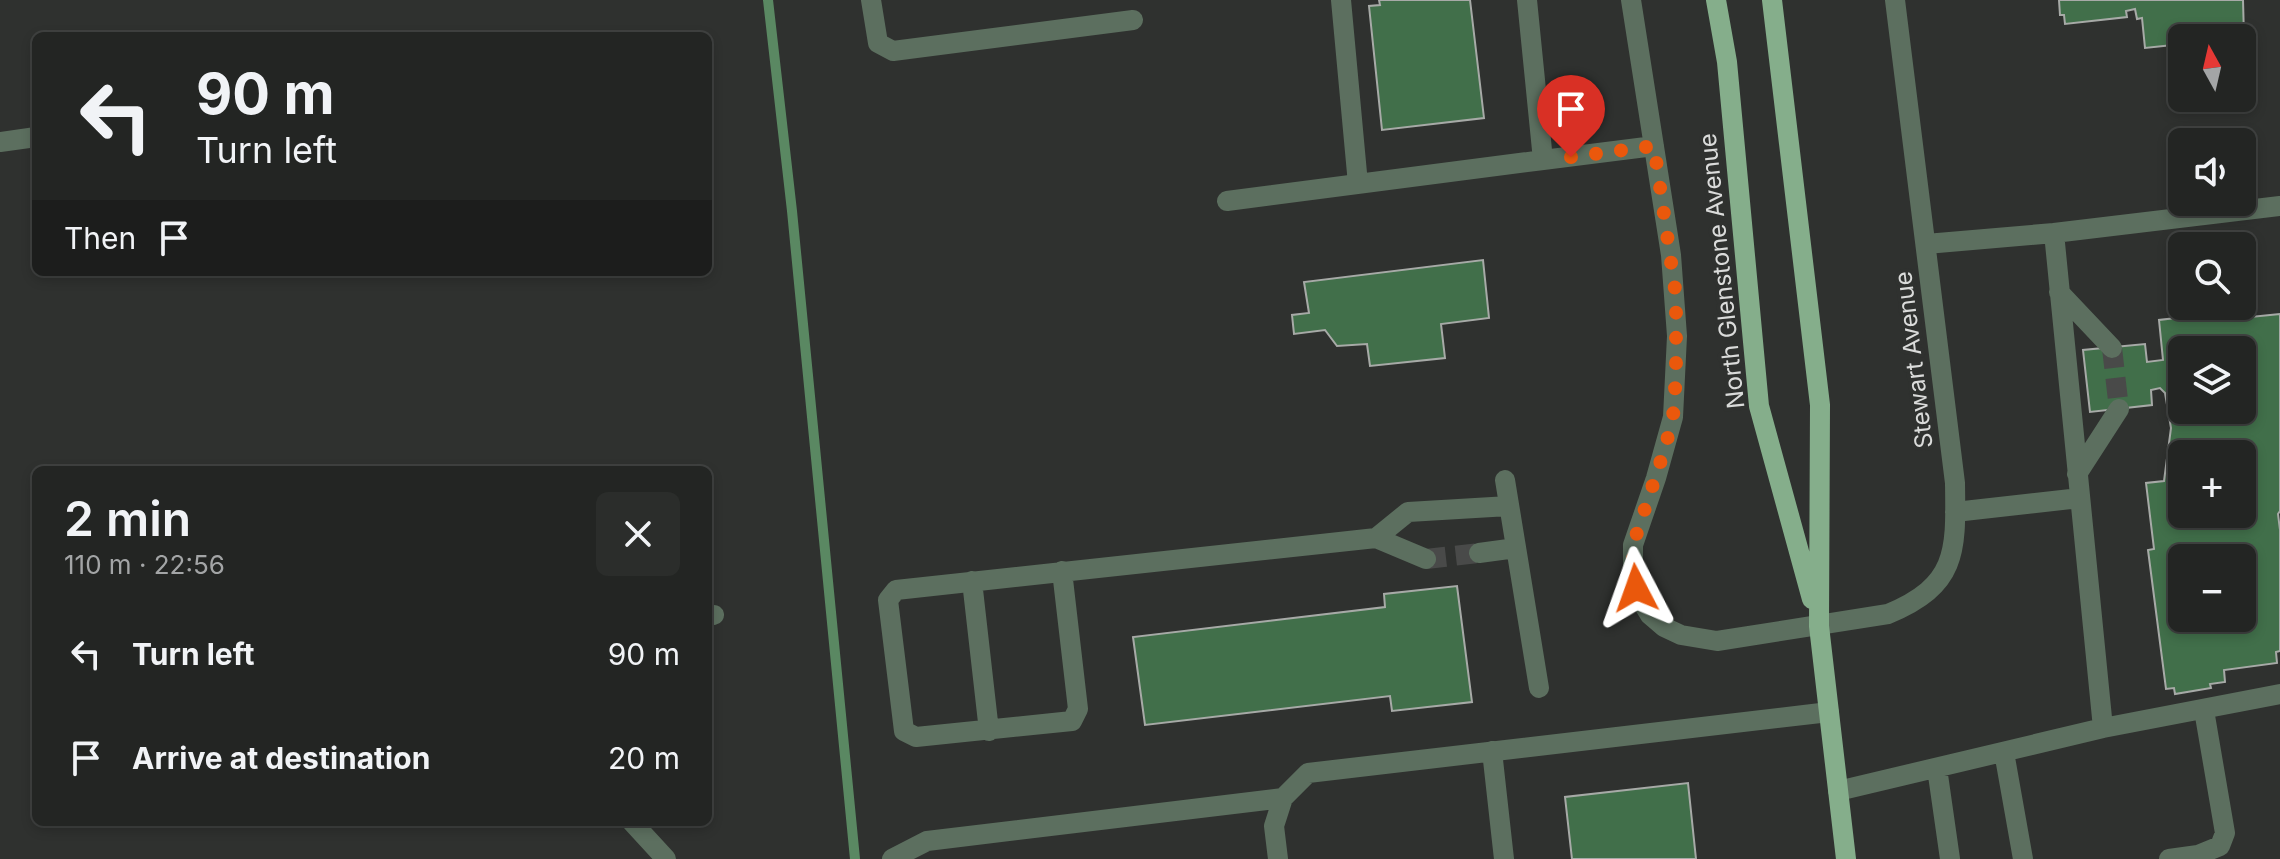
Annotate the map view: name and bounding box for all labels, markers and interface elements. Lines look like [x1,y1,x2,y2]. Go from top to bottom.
north arrow [2168,24,2256,112]
map controls [2168,24,2256,632]
text: 90 m [196,60,335,128]
icon: left [64,64,168,168]
pin [1537,75,1605,157]
icon: arrive [1549,87,1593,131]
text: Turn left [196,128,337,172]
button: sound [2168,128,2256,216]
street label: North Glenstone Avenue [1693,132,1750,410]
icon: arrive [152,216,196,260]
text: Then [64,220,136,256]
button: search [2168,232,2256,320]
street label: Stewart Avenue [1888,270,1939,450]
button: layers [2168,336,2256,424]
button: + [2168,440,2256,528]
text: 2 min [64,489,191,548]
button: close [596,492,680,576]
button: − [2168,544,2256,632]
position arrow [1594,546,1678,630]
text: 110 m · 22:56 [64,549,225,580]
icon: left [64,632,108,676]
text: Turn left [132,636,254,672]
text: 90 m [608,636,680,672]
icon: arrive [64,736,108,780]
text: Arrive at destination [132,740,430,776]
text: 20 m [608,740,680,776]

